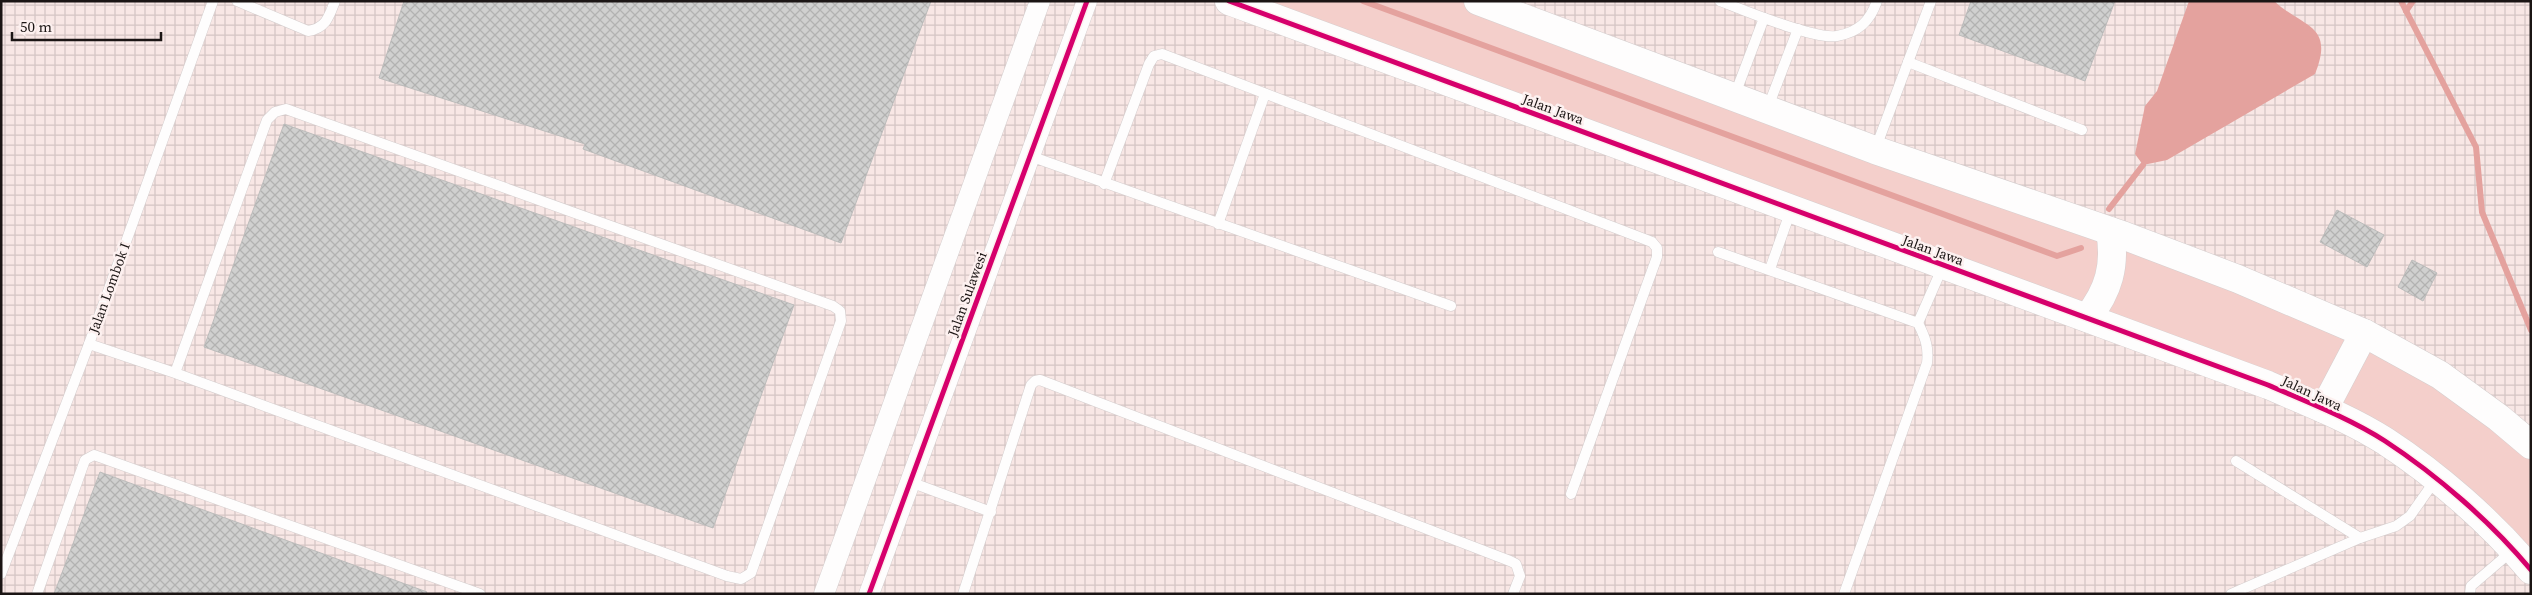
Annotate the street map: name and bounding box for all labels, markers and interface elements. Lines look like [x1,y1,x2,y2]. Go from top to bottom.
scale bar [12,10,161,42]
text: 50 m [20,16,52,37]
street label: Jalan Jawa [1518,88,1587,130]
street label: Jalan Jawa [1898,229,1967,271]
street label: Jalan Lombok I [83,240,135,337]
street label: Jalan Sulawesi [942,249,992,340]
street label: Jalan Jawa [2278,370,2346,416]

